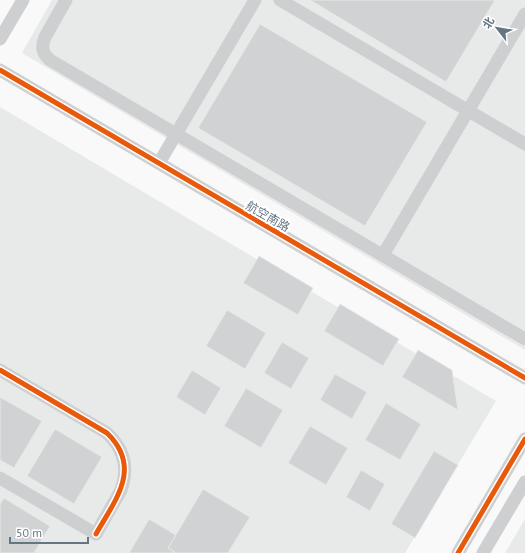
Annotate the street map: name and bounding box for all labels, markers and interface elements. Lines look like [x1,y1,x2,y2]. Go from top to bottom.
north arrow [477,8,517,48]
text: 北 [480,15,497,31]
street label: 航空南路 [243,198,293,234]
scale bar [10,519,88,545]
text: 50 m [16,525,42,540]

